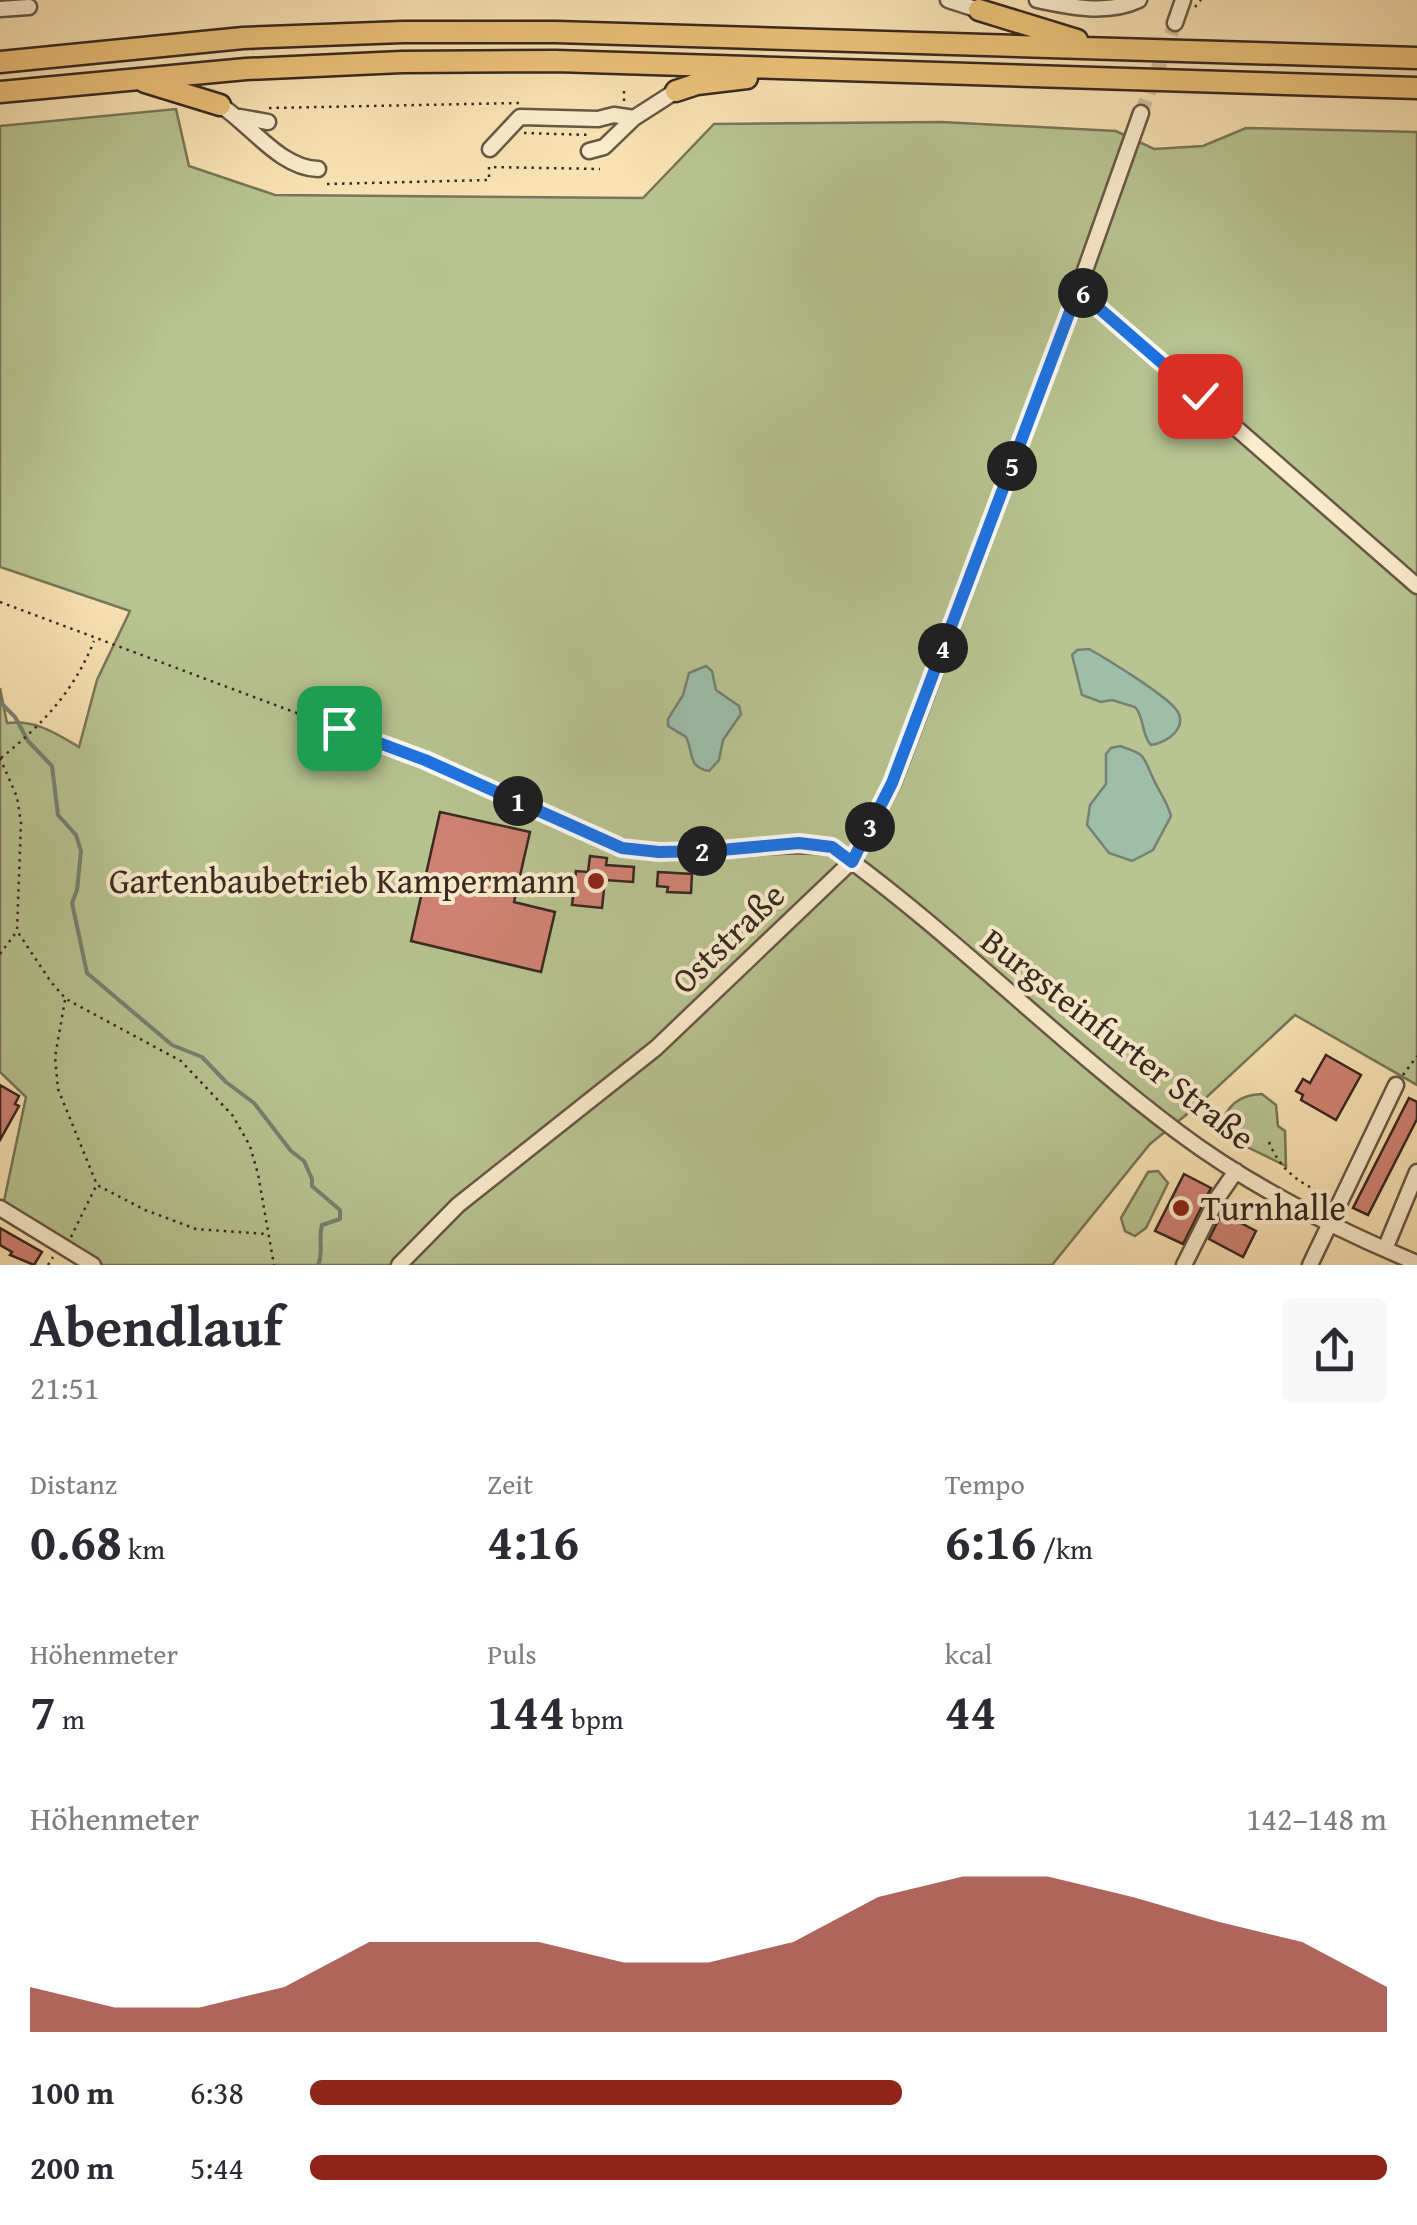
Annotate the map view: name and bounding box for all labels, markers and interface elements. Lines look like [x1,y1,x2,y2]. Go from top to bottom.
pin: 6 [1058,268,1108,318]
text: 6 [1076,272,1090,313]
pin [1158,354,1243,439]
icon: check [1173,369,1228,424]
pin: 5 [987,441,1037,491]
text: 5 [1005,445,1019,486]
pin: 4 [918,623,968,673]
text: 4 [936,627,950,668]
pin [297,686,382,771]
icon: arrive [312,701,367,756]
pin: 1 [493,776,543,826]
text: 1 [511,780,525,821]
pin: 3 [845,802,895,852]
text: 3 [863,806,877,847]
pin: 2 [677,826,727,876]
text: 2 [695,830,709,871]
place label: Gartenbaubetrieb Kampermann [109,855,576,906]
marker: Gartenbaubetrieb Kampermann [585,870,607,892]
street label: Oststraße [659,870,796,1005]
street label: Burgsteinfurter Straße [970,915,1266,1162]
place label: Turnhalle [1201,1182,1346,1233]
marker: Turnhalle [1170,1197,1192,1219]
text: Abendlauf [30,1286,282,1366]
button: share [1282,1298,1387,1403]
text: 21:51 [30,1364,99,1411]
text: Distanz [30,1463,117,1504]
text: Zeit [487,1463,533,1504]
text: Tempo [945,1463,1025,1504]
text: 0.68 [30,1504,122,1577]
text: 4:16 [487,1504,579,1577]
text: 6:16 [945,1504,1037,1577]
text: km [122,1528,165,1569]
text: /km [1037,1528,1093,1569]
text: Höhenmeter [30,1633,178,1674]
text: Puls [487,1633,537,1674]
text: kcal [945,1633,992,1674]
text: 7 [30,1674,56,1747]
text: 144 [487,1674,565,1747]
text: 44 [945,1674,996,1747]
text: m [56,1698,85,1739]
text: bpm [565,1698,624,1739]
text: Höhenmeter [30,1795,199,1842]
text: 142–148 m [1246,1795,1387,1842]
text: 100 m [30,2069,114,2116]
text: 6:38 [190,2069,244,2116]
text: 200 m [30,2144,114,2191]
text: 5:44 [190,2144,244,2191]

